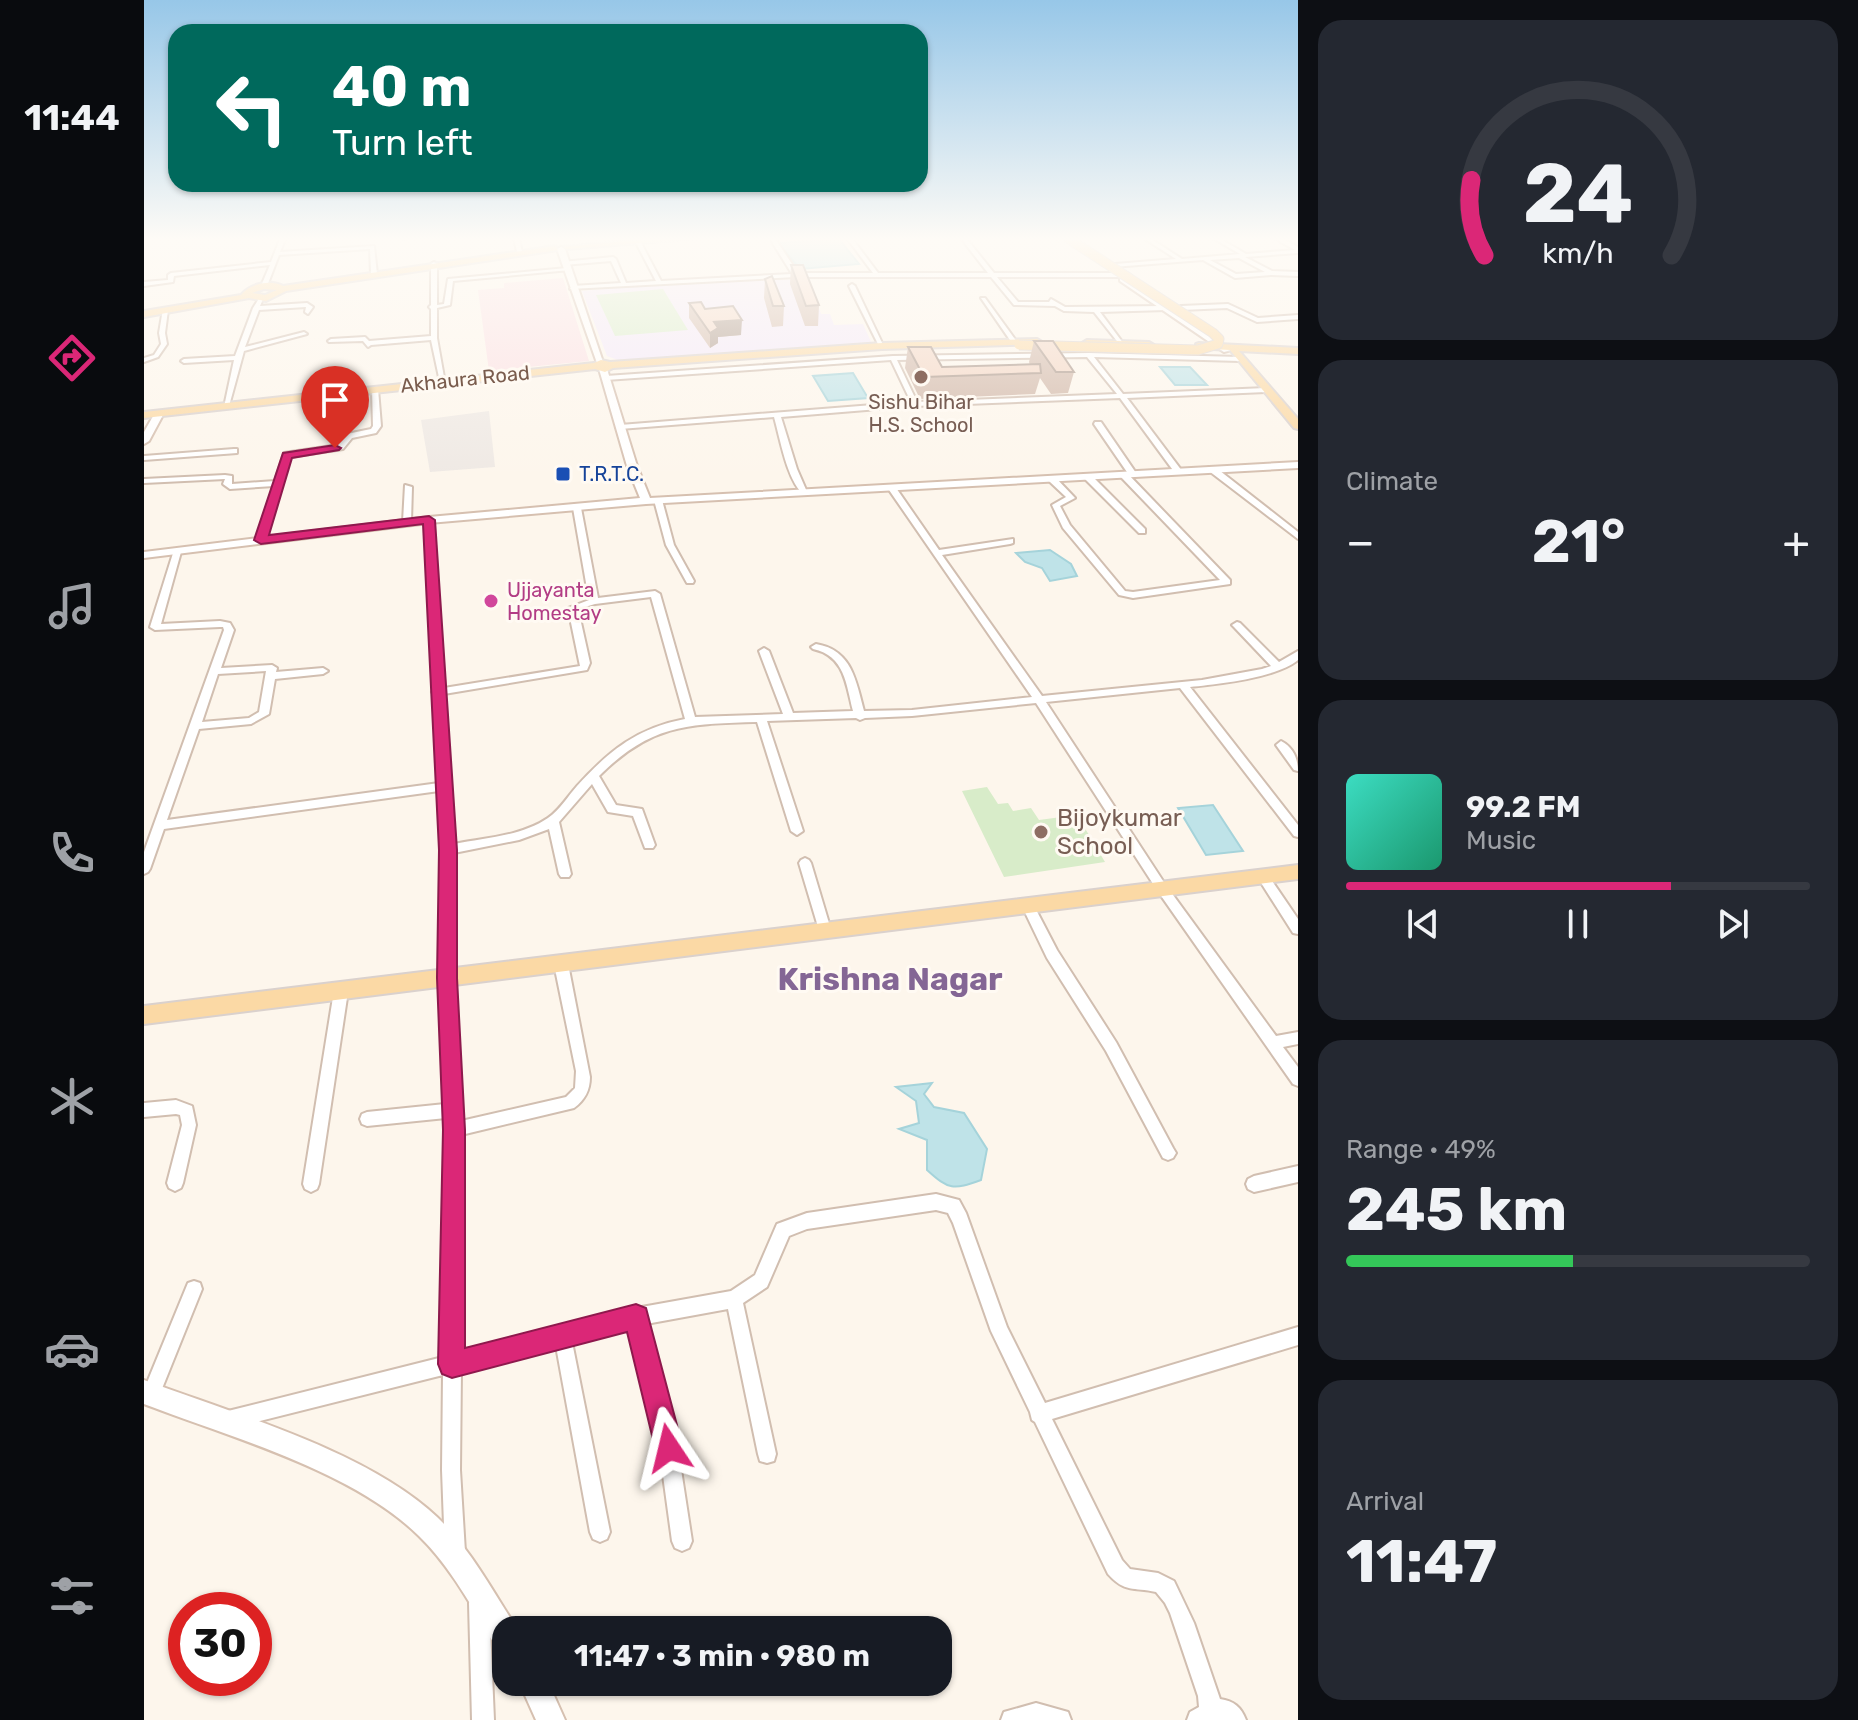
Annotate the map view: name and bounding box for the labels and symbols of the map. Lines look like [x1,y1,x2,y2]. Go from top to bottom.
street label: Akhaura Road [399,360,531,398]
pin [301,366,369,448]
marker: Sishu Bihar H.S. School [912,368,930,386]
place label: Sishu Bihar H.S. School [868,390,974,437]
place label: T.R.T.C. [579,462,644,486]
marker: T.R.T.C. [554,465,572,483]
place label: Ujjayanta Homestay [507,578,602,625]
marker: Ujjayanta Homestay [482,592,500,610]
place label: Bijoykumar School [1057,804,1182,860]
marker: Bijoykumar School [1032,823,1050,841]
district label: Krishna Nagar [777,960,1003,998]
position arrow [627,1406,711,1490]
speed limit sign: 30 [168,1592,272,1696]

